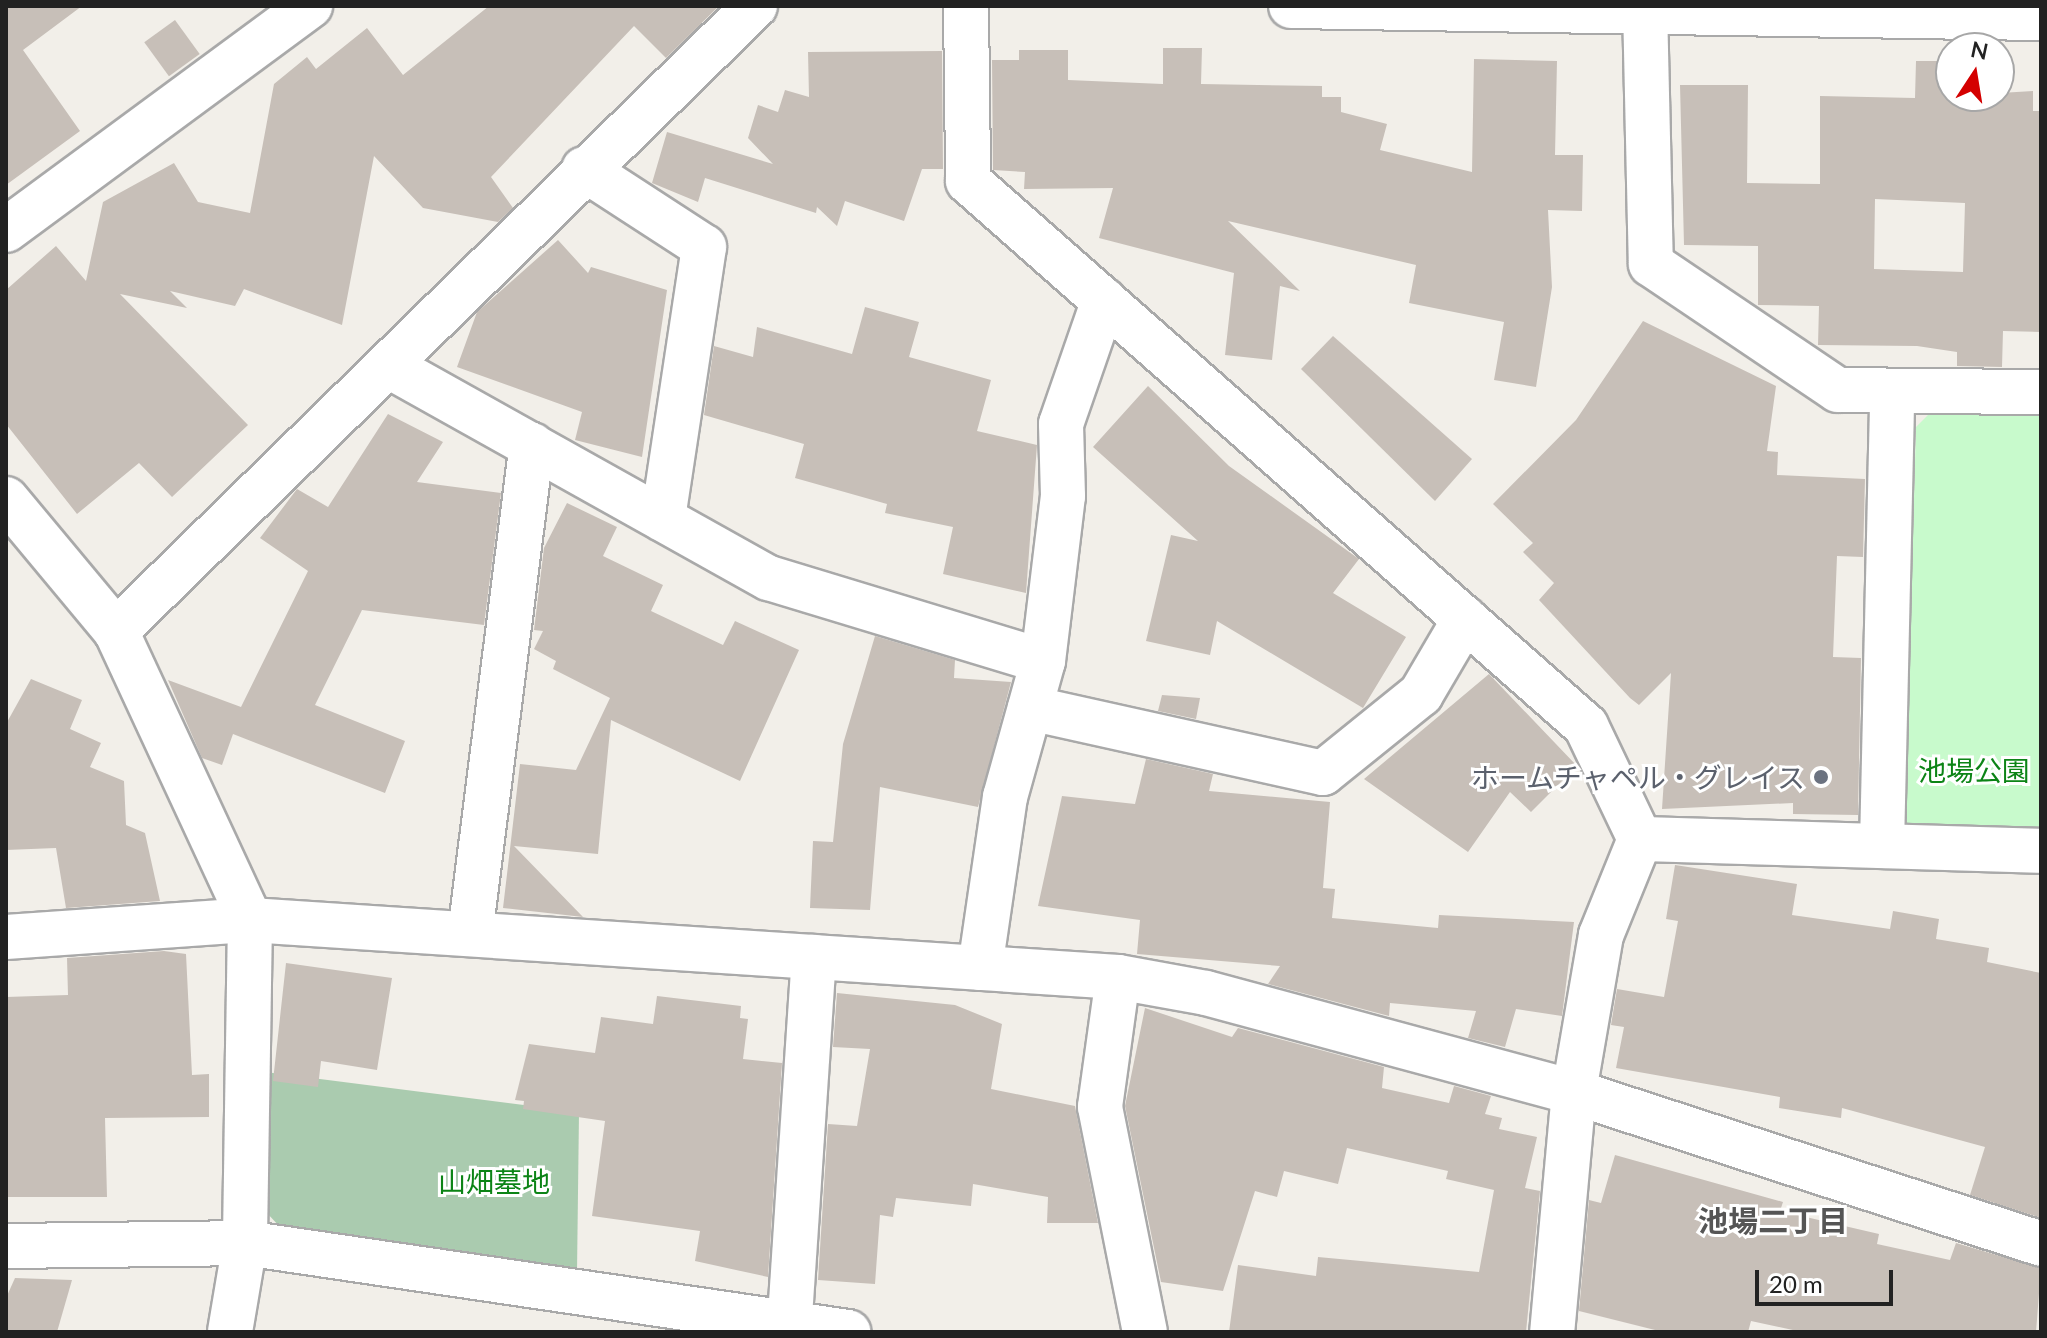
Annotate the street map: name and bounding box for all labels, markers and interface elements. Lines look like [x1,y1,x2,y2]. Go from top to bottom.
north arrow [1935,32,2015,112]
text: N [1969,35,1991,65]
park label: 池場公園 [1918,753,2030,787]
place label: ホームチャペル・グレイス [1469,760,1805,794]
marker: ホームチャペル・グレイス [1812,768,1830,786]
park label: 山畑墓地 [438,1164,550,1198]
district label: 池場二丁目 [1698,1202,1848,1238]
scale bar [1759,1254,1897,1304]
text: 20 m [1769,1269,1823,1298]

